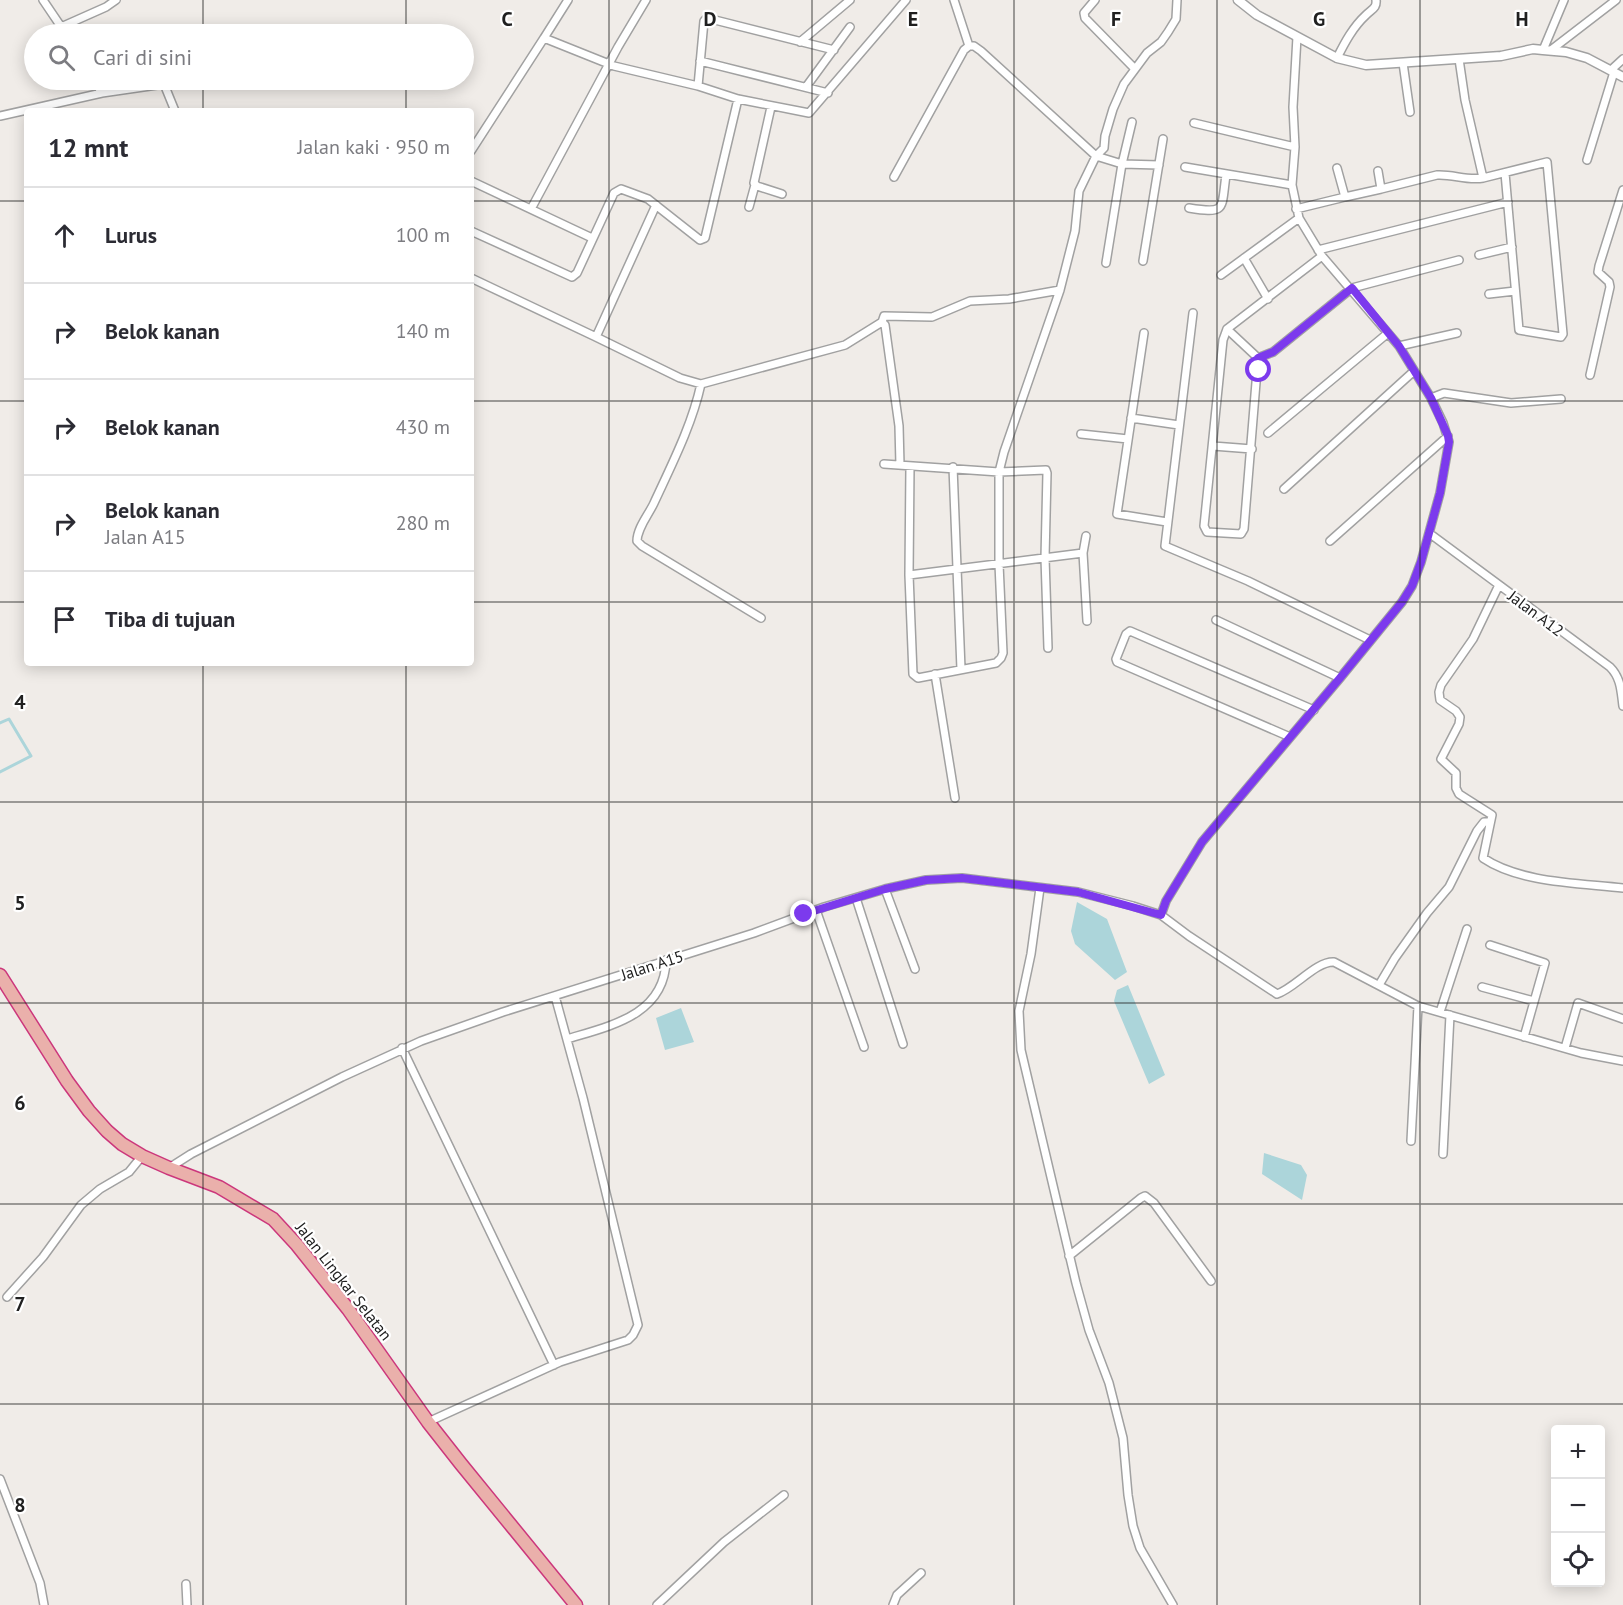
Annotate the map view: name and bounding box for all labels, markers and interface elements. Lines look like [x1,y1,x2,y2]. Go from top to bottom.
text: C [501,6,513,32]
text: D [704,6,717,32]
text: E [908,6,918,32]
text: F [1111,6,1121,32]
text: G [1313,6,1325,32]
text: H [1515,6,1529,32]
search box [24,24,474,90]
icon: search [45,41,78,74]
text: Cari di sini [93,43,192,71]
text: 12 mnt [48,131,128,164]
text: Jalan kaki · 950 m [297,134,450,160]
icon: ahead [48,219,81,252]
text: Lurus [105,221,157,249]
text: 100 m [396,222,450,248]
icon: right [48,315,81,348]
text: Belok kanan [105,317,220,345]
text: 140 m [396,318,450,344]
route start [1245,356,1271,382]
icon: right [48,411,81,444]
text: Belok kanan [105,413,220,441]
text: 430 m [396,414,450,440]
text: Belok kanan [105,496,220,524]
icon: right [48,507,81,540]
text: 280 m [396,510,450,536]
text: Jalan A15 [105,524,186,550]
street label: Jalan A12 [1503,585,1568,640]
icon: arrive [48,603,81,636]
text: Tiba di tujuan [105,605,235,633]
text: 4 [14,689,26,715]
text: 5 [14,890,26,916]
route end [790,900,816,926]
street label: Jalan A15 [617,946,686,985]
text: 6 [14,1090,26,1116]
street label: Jalan Lingkar Selatan [291,1217,396,1344]
text: 7 [14,1291,26,1317]
map controls [1551,1425,1605,1587]
button: + [1551,1425,1605,1479]
button: − [1551,1479,1605,1533]
text: 8 [14,1492,26,1518]
button: locate [1551,1533,1605,1587]

